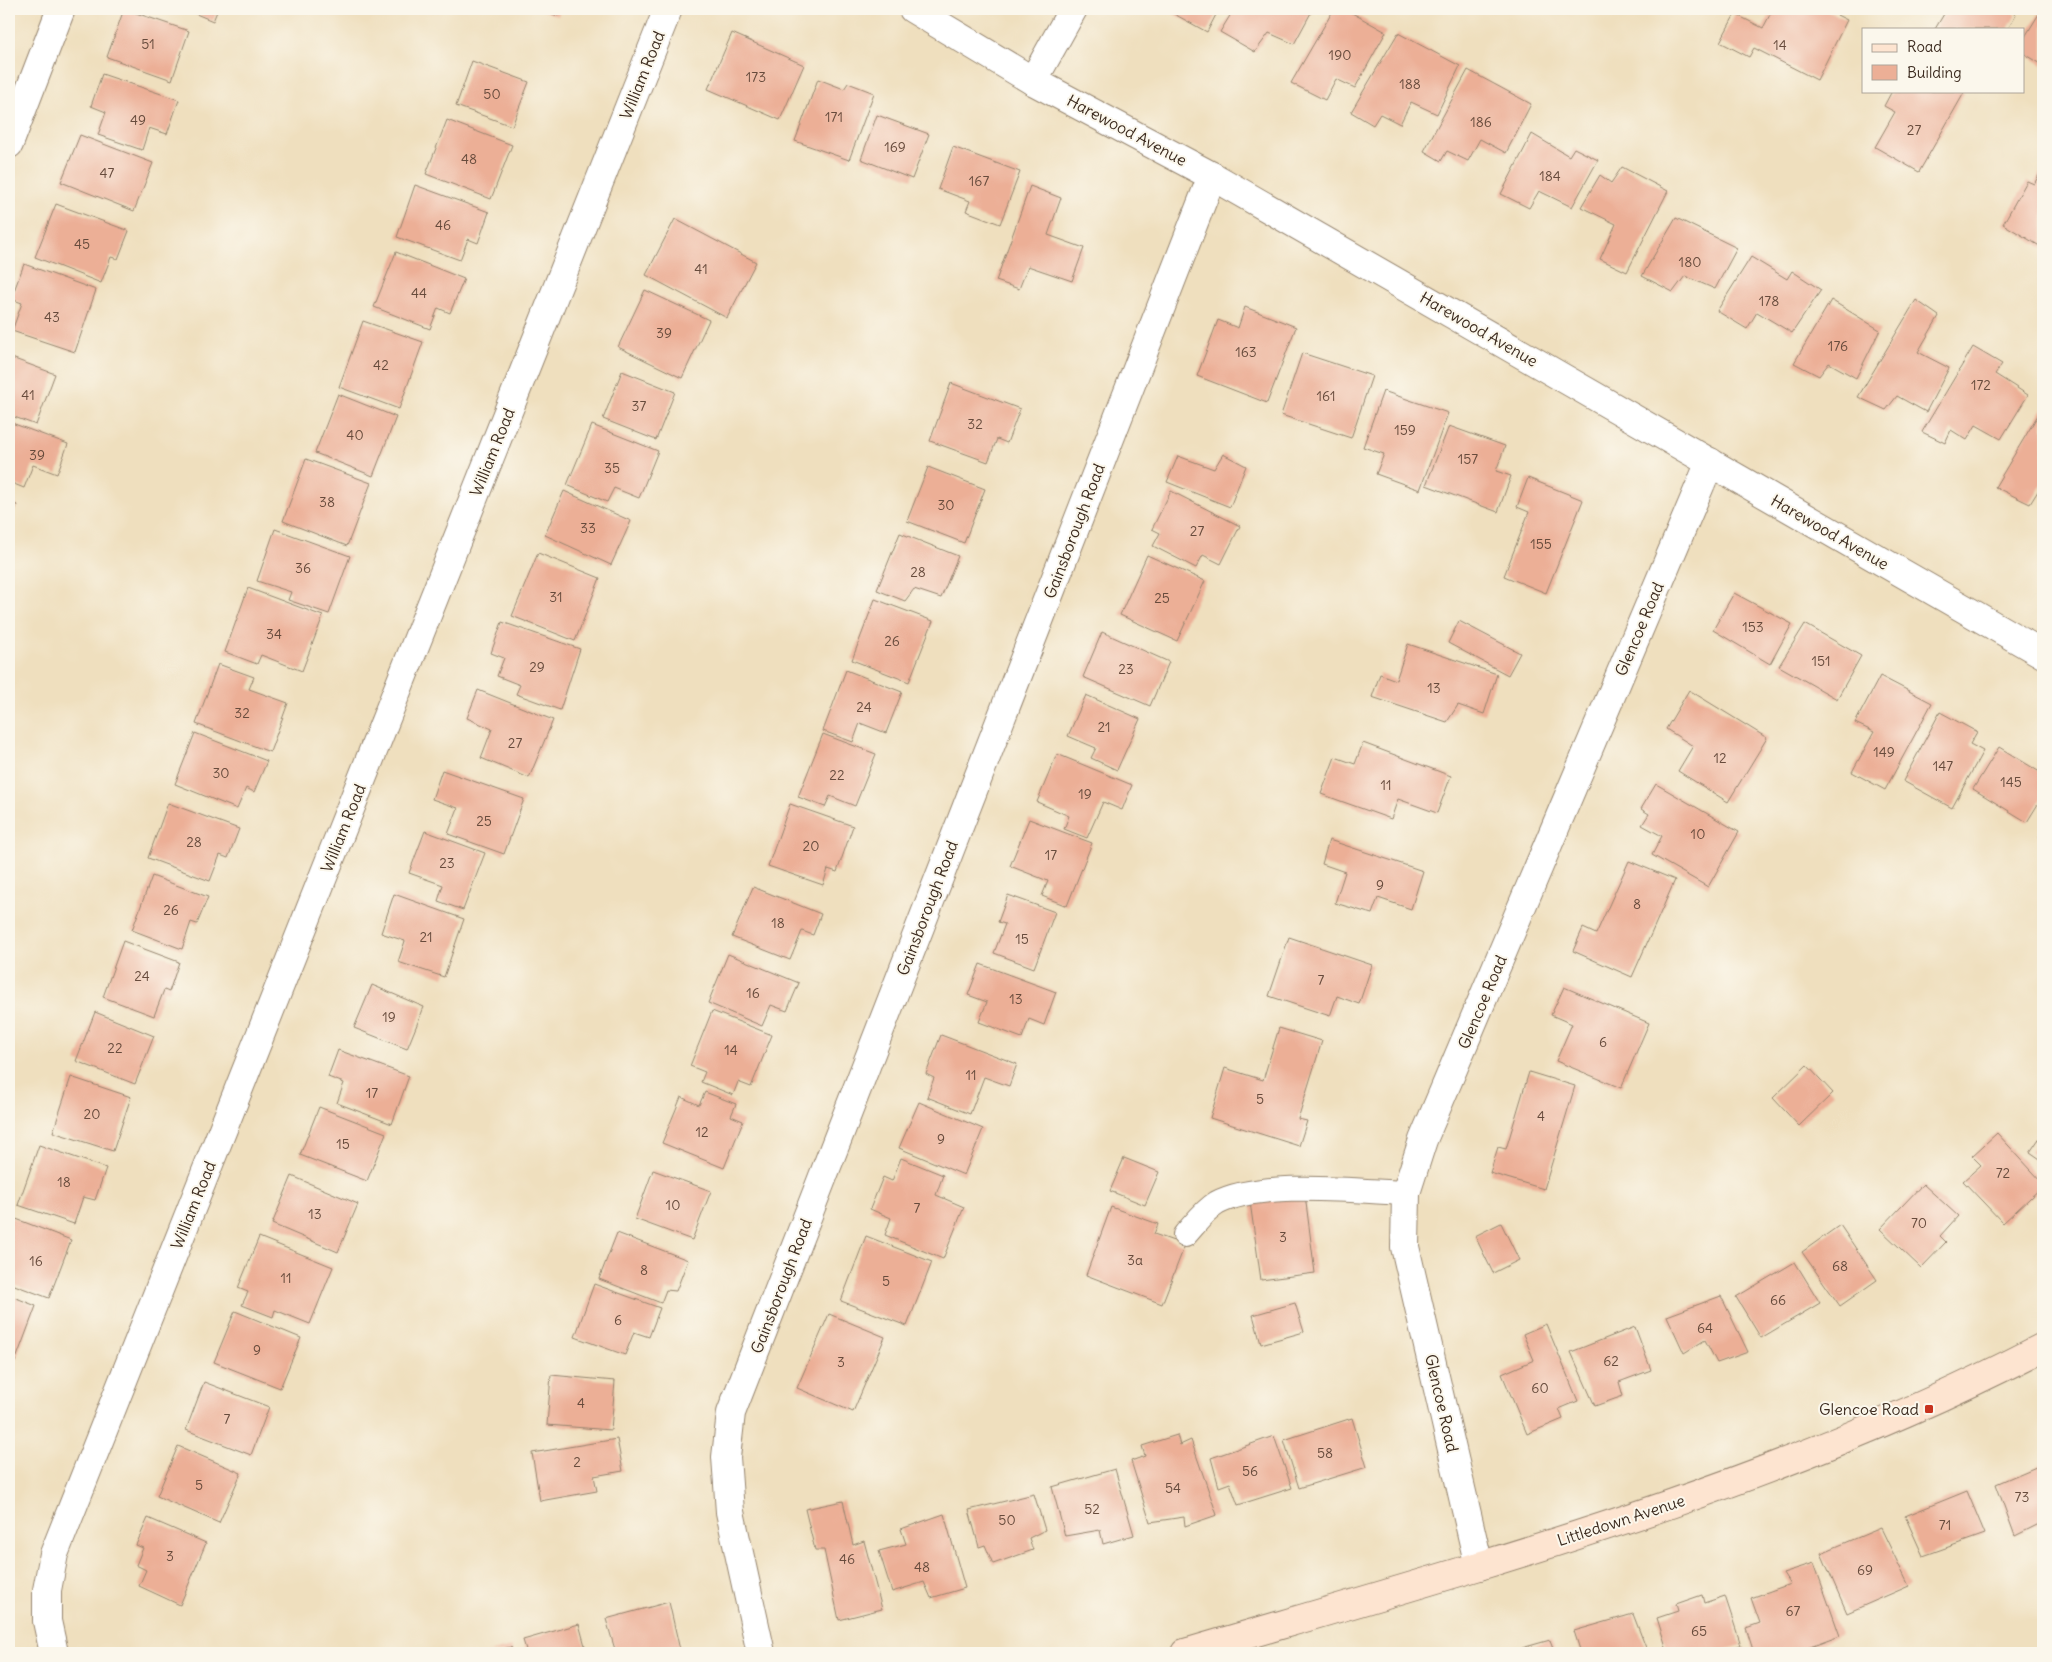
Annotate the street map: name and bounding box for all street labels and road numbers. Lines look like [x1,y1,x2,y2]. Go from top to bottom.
street label: William Road [615,28,669,122]
street label: Harewood Avenue [1064,90,1190,170]
street label: Harewood Avenue [1417,287,1541,371]
street label: William Road [465,405,519,499]
street label: Gainsborough Road [1039,461,1109,601]
street label: Harewood Avenue [1768,490,1892,574]
street label: Glencoe Road [1610,579,1668,679]
street label: William Road [316,781,370,875]
street label: Gainsborough Road [892,838,962,978]
street label: Glencoe Road [1453,952,1511,1052]
street label: William Road [166,1158,220,1252]
street label: Gainsborough Road [746,1216,816,1356]
street label: Glencoe Road [1421,1352,1463,1454]
street label: Littledown Avenue [1555,1490,1687,1550]

